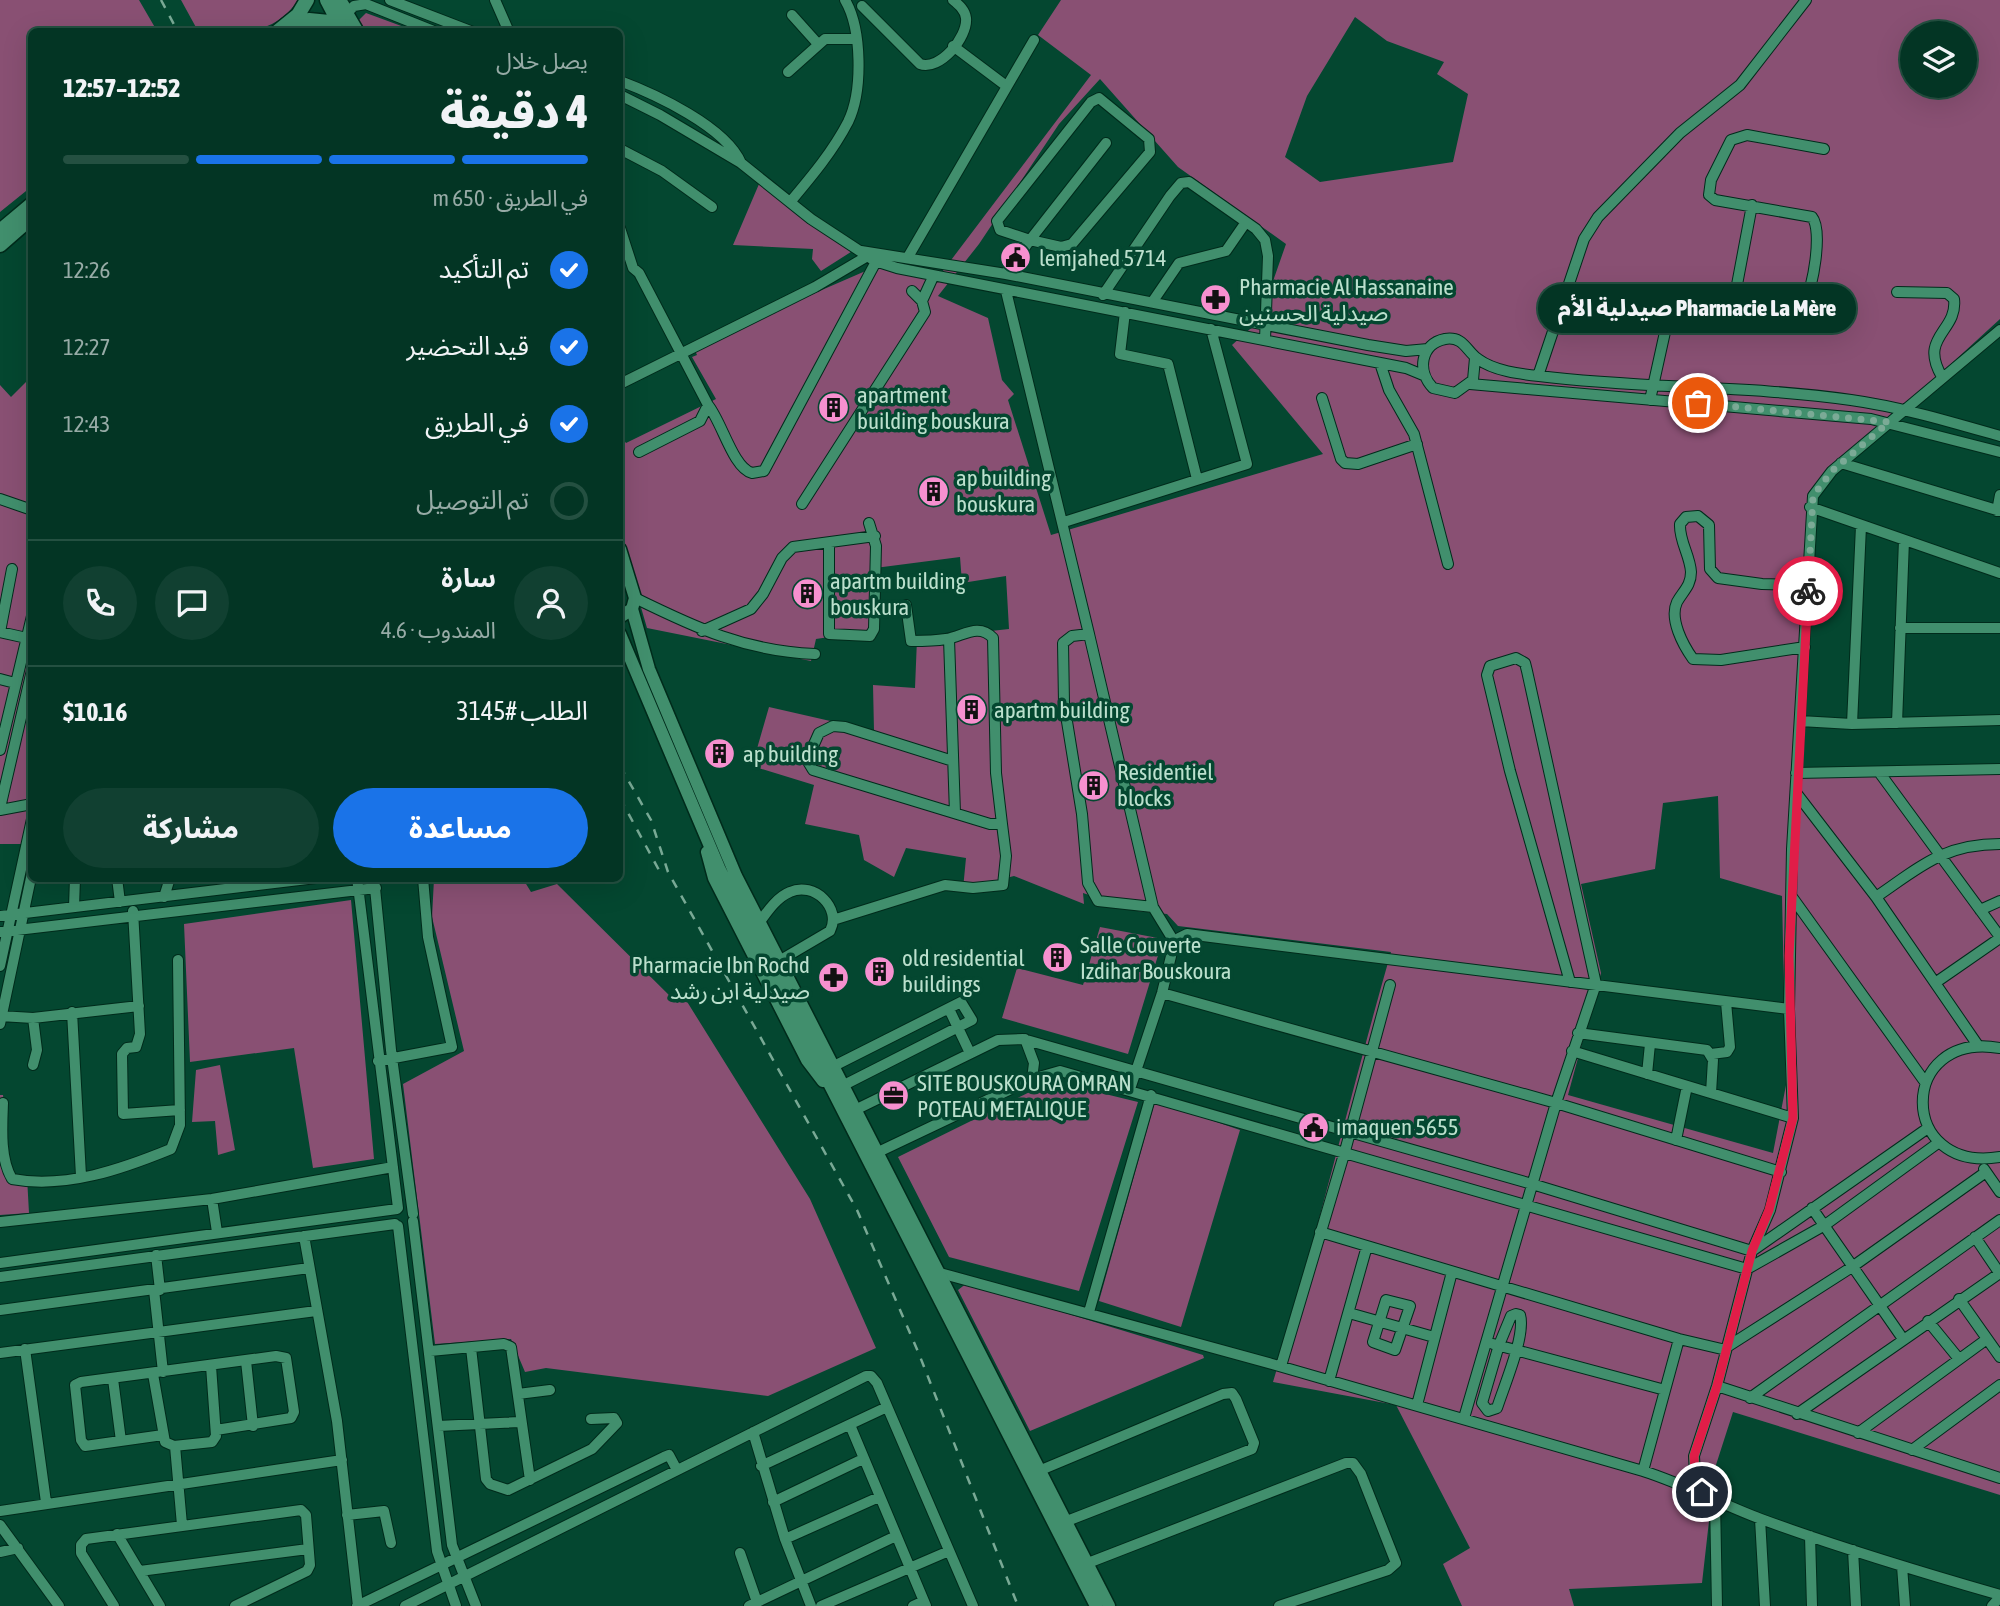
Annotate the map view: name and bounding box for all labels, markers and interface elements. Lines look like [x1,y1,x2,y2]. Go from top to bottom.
map controls [1900,21,1977,98]
button: layers [1900,21,1977,98]
text: يصل خلال [496,48,588,74]
text: 12:52–12:57 [63,73,180,103]
text: 4 دقيقة [440,85,588,138]
text: في الطريق · 650 m [433,185,588,211]
public building icon: lemjahed 5714 [999,241,1033,275]
place label: lemjahed 5714 [1039,245,1167,271]
icon: check [550,251,588,289]
text: تم التأكيد [439,254,529,284]
text: 12:26 [63,257,110,283]
place label: Pharmacie Al Hassanaine صيدلية الحسنين [1239,274,1454,326]
pharmacy icon: Pharmacie Al Hassanaine صيدلية الحسنين [1199,283,1233,317]
callout: Pharmacie La Mère صيدلية الأم [1539,284,1857,333]
text: Pharmacie La Mère صيدلية الأم [1558,295,1836,321]
icon: check [550,328,588,366]
text: قيد التحضير [406,331,529,361]
text: 12:27 [63,334,110,360]
pin [1668,373,1728,433]
place label: apartment building bouskura [857,382,1010,434]
icon: bag [1679,384,1717,422]
building icon: apartment building bouskura [817,391,851,425]
icon: check [550,405,588,443]
text: في الطريق [425,408,529,438]
text: 12:43 [63,411,110,437]
place label: ap building bouskura [956,465,1051,517]
building icon: ap building bouskura [916,474,950,508]
text: تم التوصيل [416,485,529,515]
courier [1773,556,1843,626]
text: سارة [441,563,496,593]
button: phone [63,566,137,640]
button: chat [155,566,229,640]
button: person [514,566,588,640]
place label: apartm building bouskura [830,568,966,620]
icon: bike [1789,572,1827,610]
building icon: apartm building bouskura [790,577,824,611]
text: المندوب · 4.6 [381,617,496,643]
building icon: apartm building [954,693,988,727]
text: الطلب #3145 [456,696,588,726]
text: $10.16 [63,697,127,727]
place label: apartm building [994,697,1130,723]
building icon: ap building [703,737,737,771]
place label: ap building [743,741,838,767]
place label: Residentiel blocks [1117,759,1213,811]
building icon: Residentiel blocks [1077,768,1111,802]
button: مشاركة [63,788,319,868]
button: مساعدة [333,788,588,868]
place label: Salle Couverte Izdihar Bouskoura [1080,932,1231,984]
building icon: Salle Couverte Izdihar Bouskoura [1040,941,1074,975]
place label: old residential buildings [902,945,1025,997]
place label: Pharmacie Ibn Rochd صيدلية ابن رشد [631,952,810,1005]
building icon: old residential buildings [862,954,896,988]
pharmacy icon: Pharmacie Ibn Rochd صيدلية ابن رشد [816,961,850,995]
place label: SITE BOUSKOURA OMRAN POTEAU METALIQUE [917,1070,1132,1122]
office icon: SITE BOUSKOURA OMRAN POTEAU METALIQUE [877,1079,911,1113]
public building icon: imaquen 5655 [1296,1110,1330,1144]
place label: imaquen 5655 [1336,1114,1459,1140]
pin [1672,1462,1732,1522]
icon: home [1683,1473,1721,1511]

